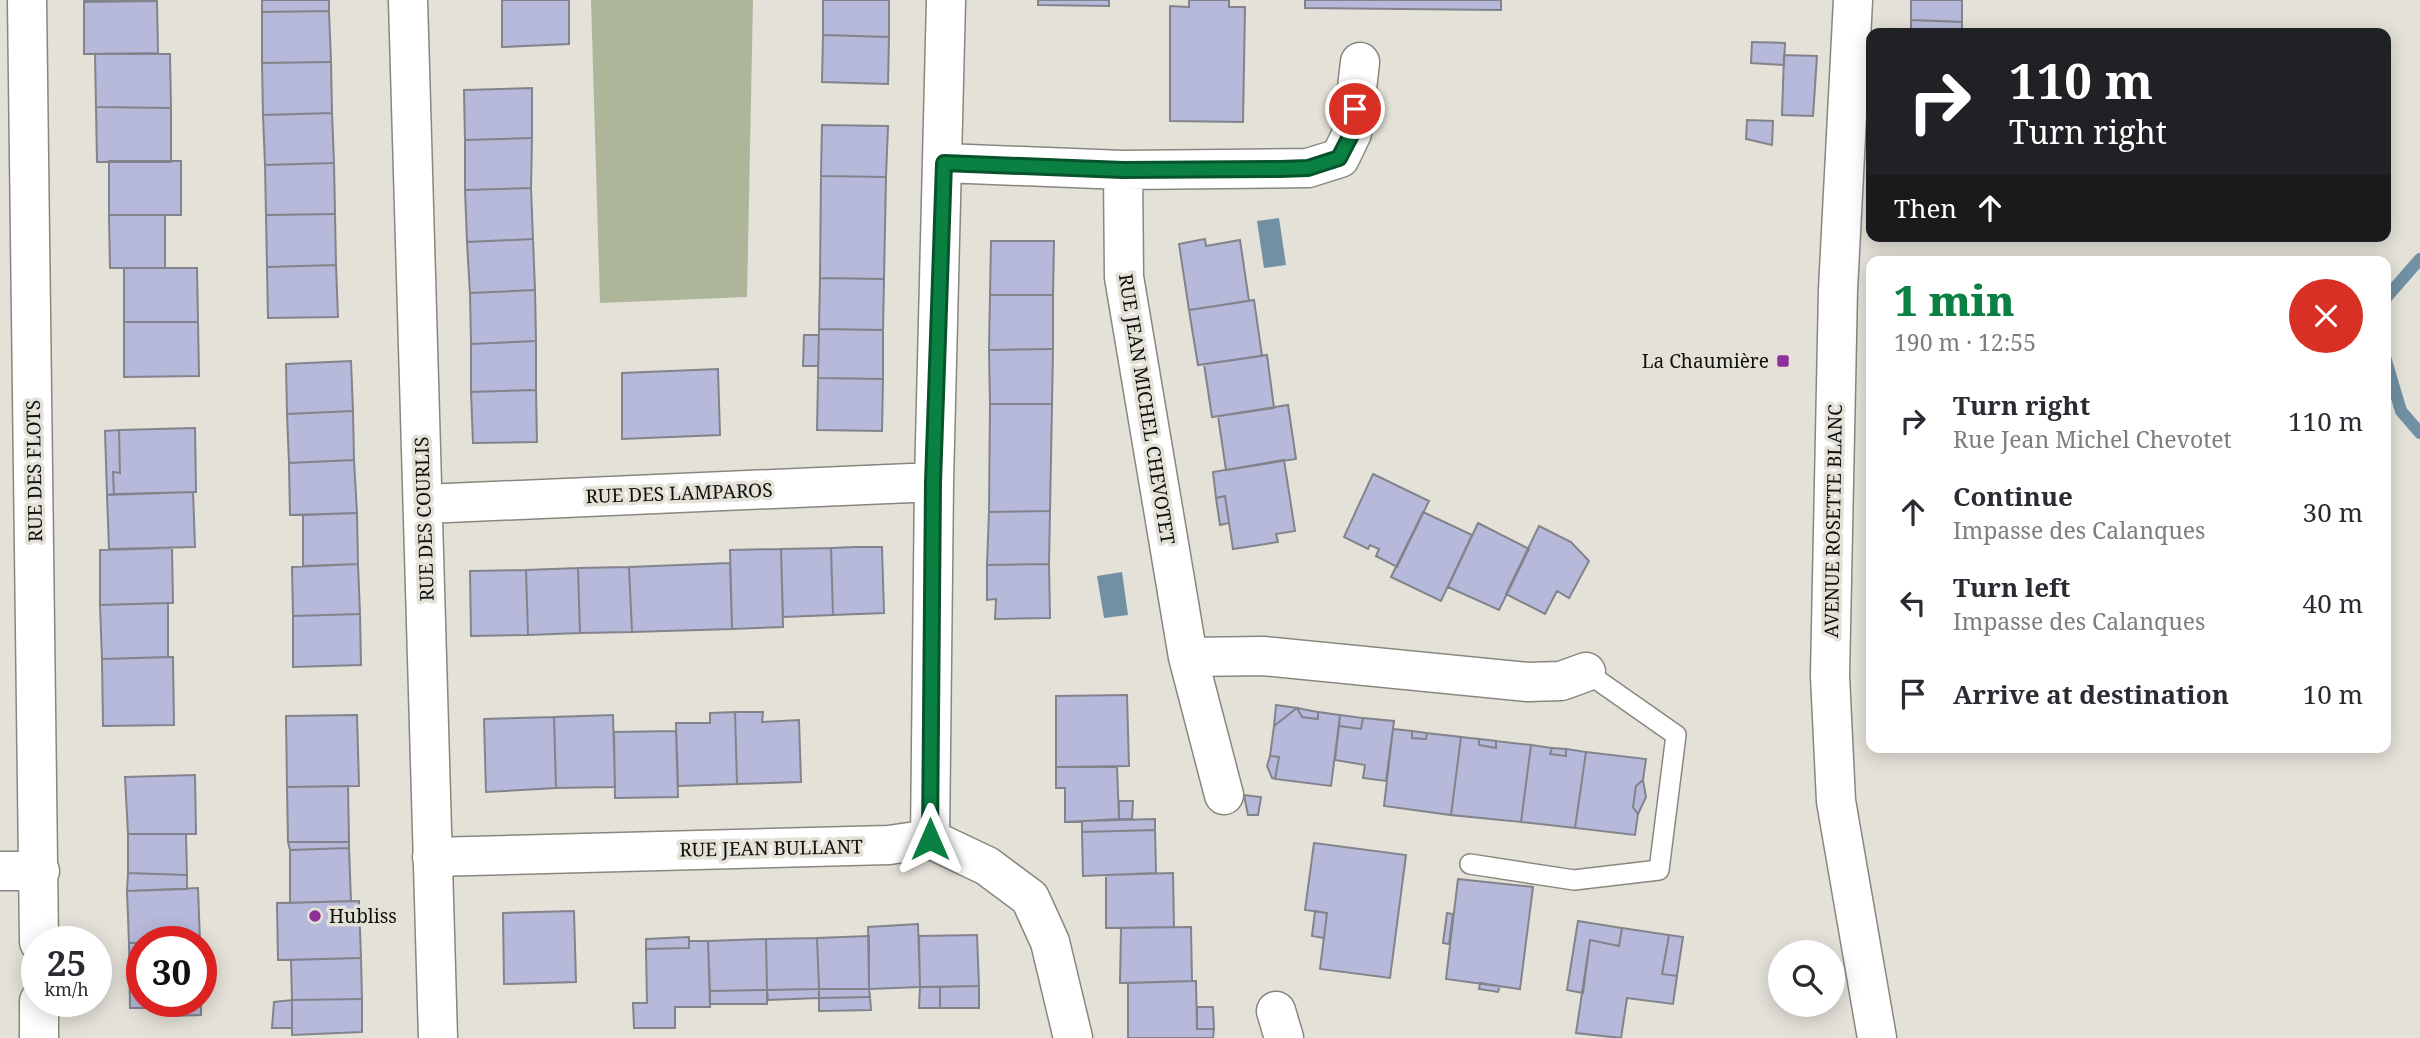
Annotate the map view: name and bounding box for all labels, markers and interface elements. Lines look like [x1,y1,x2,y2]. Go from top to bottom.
text: 110 m [2009,47,2153,113]
icon: right [1894,56,1985,147]
pin [1325,79,1385,139]
icon: arrive [1336,90,1374,128]
text: Turn right [2009,110,2167,153]
icon: ahead [1971,189,2009,227]
text: Then [1894,190,1957,226]
text: 1 min [1894,271,2015,328]
street label: RUE JEAN MICHEL CHEVOTET [1113,272,1181,547]
button: close [2289,279,2363,353]
text: 190 m · 12:55 [1894,326,2036,358]
place label: La Chaumière [1642,348,1769,374]
marker: La Chaumière [1775,353,1791,369]
text: Turn right [1953,387,2090,423]
street label: RUE DES FLOTS [20,400,48,542]
icon: right [1894,402,1932,440]
text: 110 m [2288,403,2363,439]
street label: AVENUE ROSETTE BLANC [1818,404,1848,638]
text: Rue Jean Michel Chevotet [1953,423,2232,455]
street label: RUE DES COURLIS [408,436,440,602]
street label: RUE DES LAMPAROS [585,477,773,509]
text: Continue [1953,478,2073,514]
icon: ahead [1894,493,1932,531]
text: 30 m [2303,494,2363,530]
text: Impasse des Calanques [1953,514,2205,546]
text: Turn left [1953,569,2070,605]
icon: left [1894,584,1932,622]
text: 40 m [2303,585,2363,621]
text: Impasse des Calanques [1953,605,2205,637]
icon: arrive [1894,675,1932,713]
text: Arrive at destination [1953,676,2229,712]
text: 10 m [2303,676,2363,712]
position arrow [893,802,967,876]
street label: RUE JEAN BULLANT [679,833,863,863]
place label: Hubliss [329,903,397,929]
marker: Hubliss [307,908,323,924]
speed limit sign: 30 [126,926,217,1017]
text: 25 [47,939,86,986]
map controls [1768,940,1845,1017]
button: search [1768,940,1845,1017]
text: km/h [44,977,89,1001]

